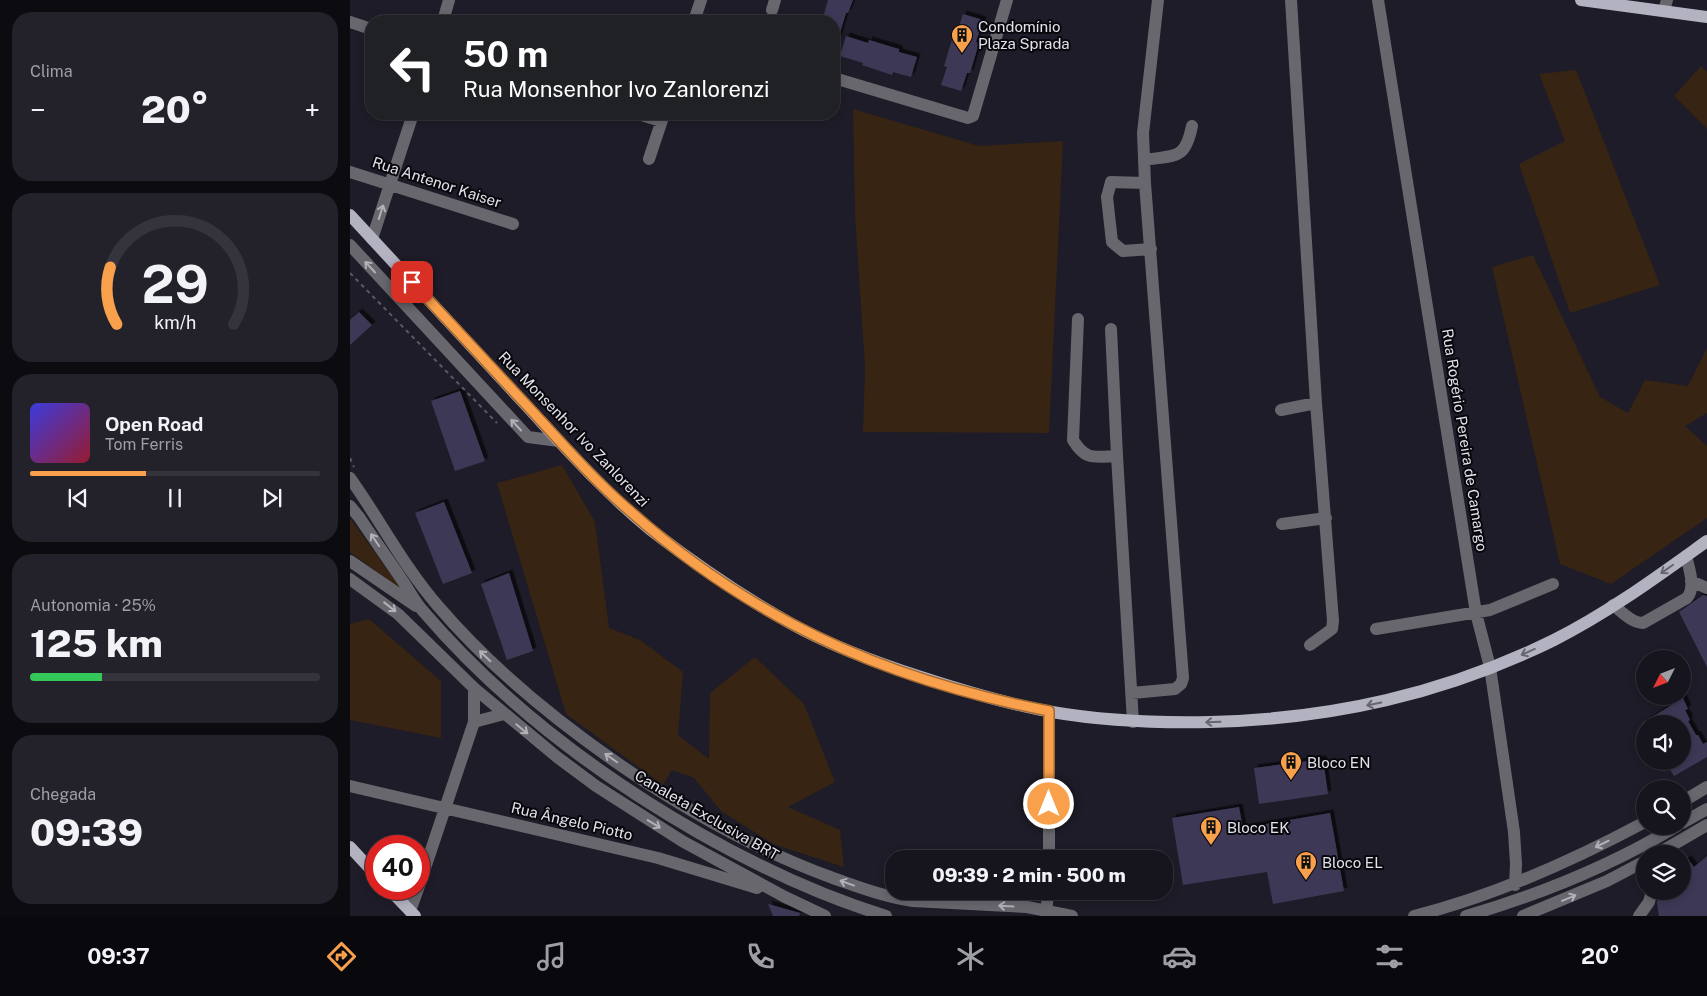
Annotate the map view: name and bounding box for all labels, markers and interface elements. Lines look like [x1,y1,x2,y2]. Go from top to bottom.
place label: Condomínio Plaza Sprada [978,18,1070,52]
building icon: Condomínio Plaza Sprada [950,23,974,54]
text: 50 m [463,34,548,75]
icon: left [380,35,445,100]
text: Clima [30,62,73,81]
text: Rua Monsenhor Ivo Zanlorenzi [463,76,770,102]
text: 20° [141,87,209,132]
text: − [30,93,46,126]
text: + [304,93,320,126]
street label: Rua Antenor Kaiser [370,153,504,211]
one-way arrow [377,204,386,220]
text: 29 [141,254,209,315]
one-way arrow [364,260,376,273]
pin [391,261,433,303]
icon: arrive [398,268,426,296]
text: km/h [154,312,196,333]
street label: Rua Rogério Pereira de Camargo [1439,327,1491,553]
street label: Rua Monsenhor Ivo Zanlorenzi [495,348,653,510]
text: Open Road [105,413,203,435]
one-way arrow [510,418,522,431]
text: Tom Ferris [105,435,183,454]
icon: previous [64,484,92,512]
icon: pause [161,484,189,512]
icon: next [258,484,286,512]
one-way arrow [370,534,380,548]
one-way arrow [1660,564,1674,574]
text: Autonomia · 25% [30,596,156,615]
one-way arrow [383,602,396,613]
text: 125 km [30,621,163,666]
one-way arrow [1521,647,1536,657]
one-way arrow [479,650,492,662]
north arrow [1636,650,1691,705]
map controls [1636,650,1691,900]
one-way arrow [1366,700,1382,709]
button: sound [1636,715,1691,770]
one-way arrow [1205,717,1222,727]
one-way arrow [516,723,529,734]
building icon: Bloco EN [1279,750,1303,781]
one-way arrow [604,753,618,763]
place label: Bloco EN [1307,754,1371,771]
street label: Canaleta Exclusiva BRT [632,767,782,863]
position arrow [1022,777,1074,829]
button: search [1636,780,1691,835]
text: Chegada [30,785,96,804]
street label: Rua Ângelo Piotto [509,799,635,843]
text: 09:39 [30,810,143,855]
building icon: Bloco EK [1199,815,1223,846]
one-way arrow [646,819,660,829]
place label: Bloco EK [1227,819,1289,836]
speed limit sign: 40 [365,835,430,900]
one-way arrow [1594,839,1609,849]
button: layers [1636,845,1691,900]
building icon: Bloco EL [1294,850,1318,881]
place label: Bloco EL [1322,854,1383,871]
text: 09:39 · 2 min · 500 m [932,864,1126,886]
one-way arrow [840,878,855,887]
one-way arrow [1561,892,1576,902]
one-way arrow [999,901,1015,910]
icon: directions [324,939,359,974]
icon: music [534,939,569,974]
icon: phone [743,939,778,974]
icon: climate [953,939,988,974]
icon: car [1162,939,1197,974]
icon: filters [1372,939,1407,974]
text: 09:37 [87,943,150,969]
text: 20° [1581,943,1620,969]

